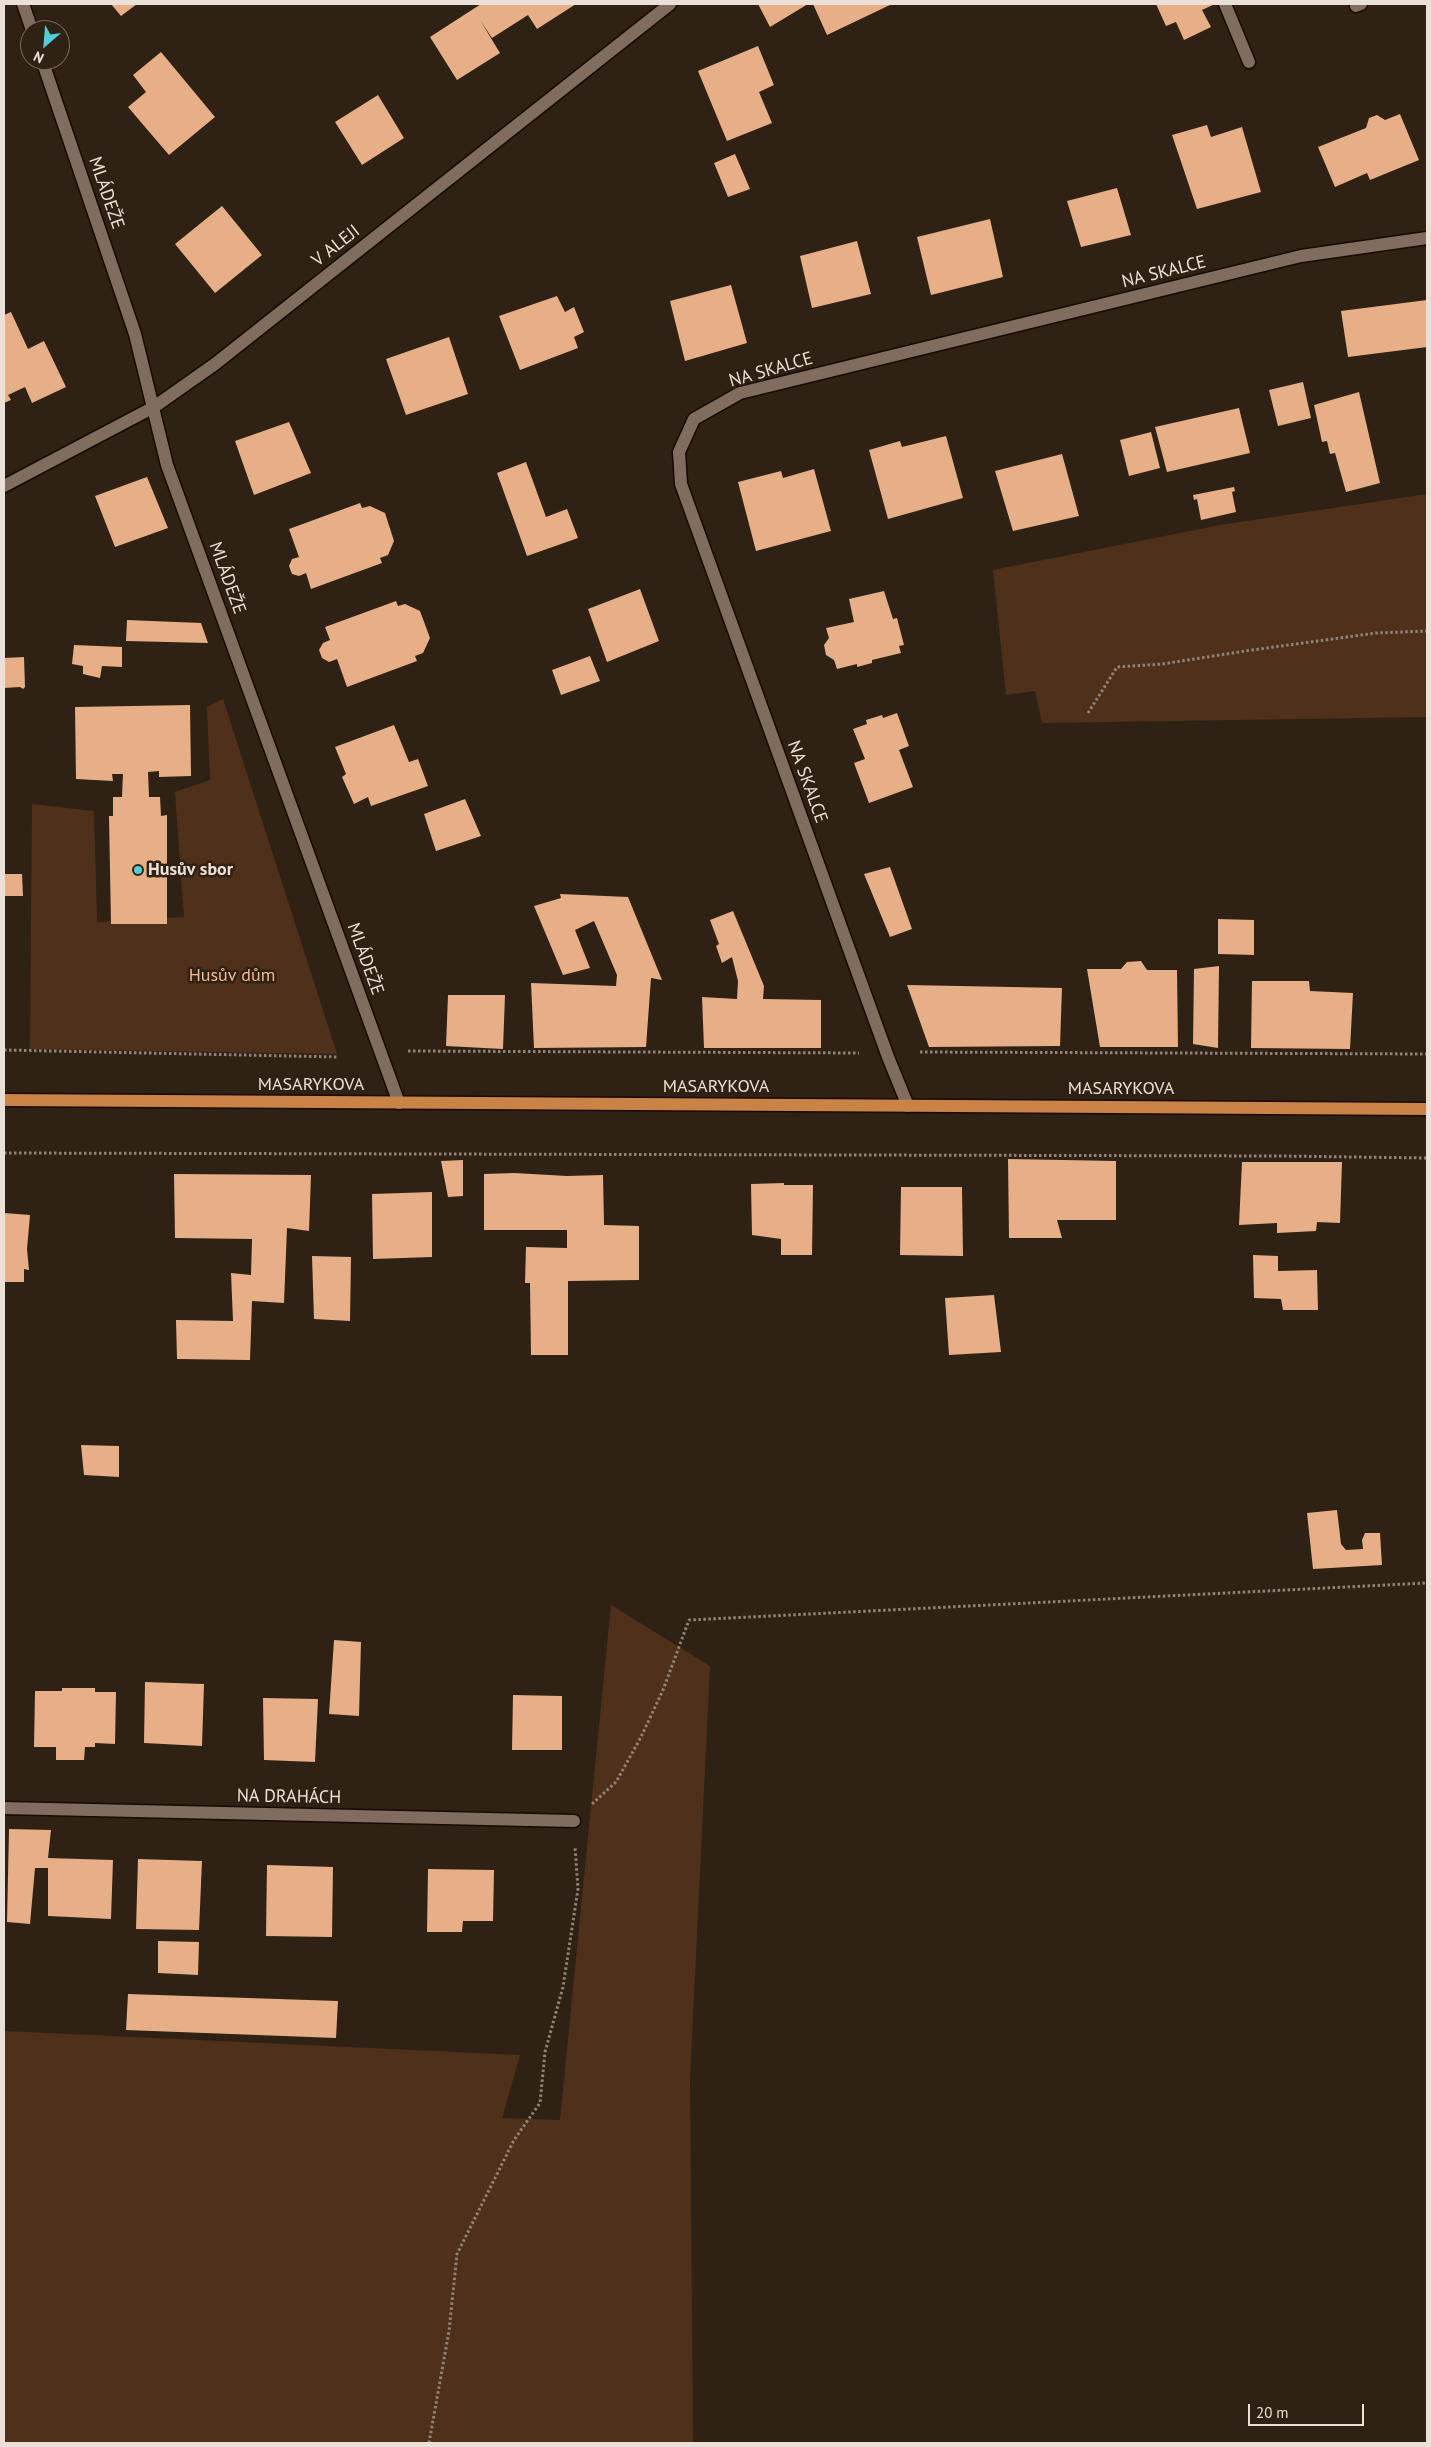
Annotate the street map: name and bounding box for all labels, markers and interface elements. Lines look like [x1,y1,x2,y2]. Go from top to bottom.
north arrow [20,20,70,70]
text: N [30,47,47,68]
street label: MLÁDEŽE [84,154,128,232]
street label: V ALEJI [308,221,364,271]
street label: NA SKALCE [1120,251,1208,293]
street label: NA SKALCE [727,348,815,392]
street label: MLÁDEŽE [204,539,250,617]
street label: NA SKALCE [782,738,832,826]
place label: Husův sbor [148,859,233,881]
marker: Husův sbor [132,864,144,876]
street label: MLÁDEŽE [342,920,388,998]
park label: Husův dům [189,965,275,987]
street label: MASARYKOVA [258,1074,364,1096]
street label: MASARYKOVA [663,1076,769,1098]
street label: MASARYKOVA [1068,1078,1174,1100]
street label: NA DRAHÁCH [237,1785,341,1809]
scale bar [1251,2394,1367,2426]
text: 20 m [1256,2403,1289,2422]

